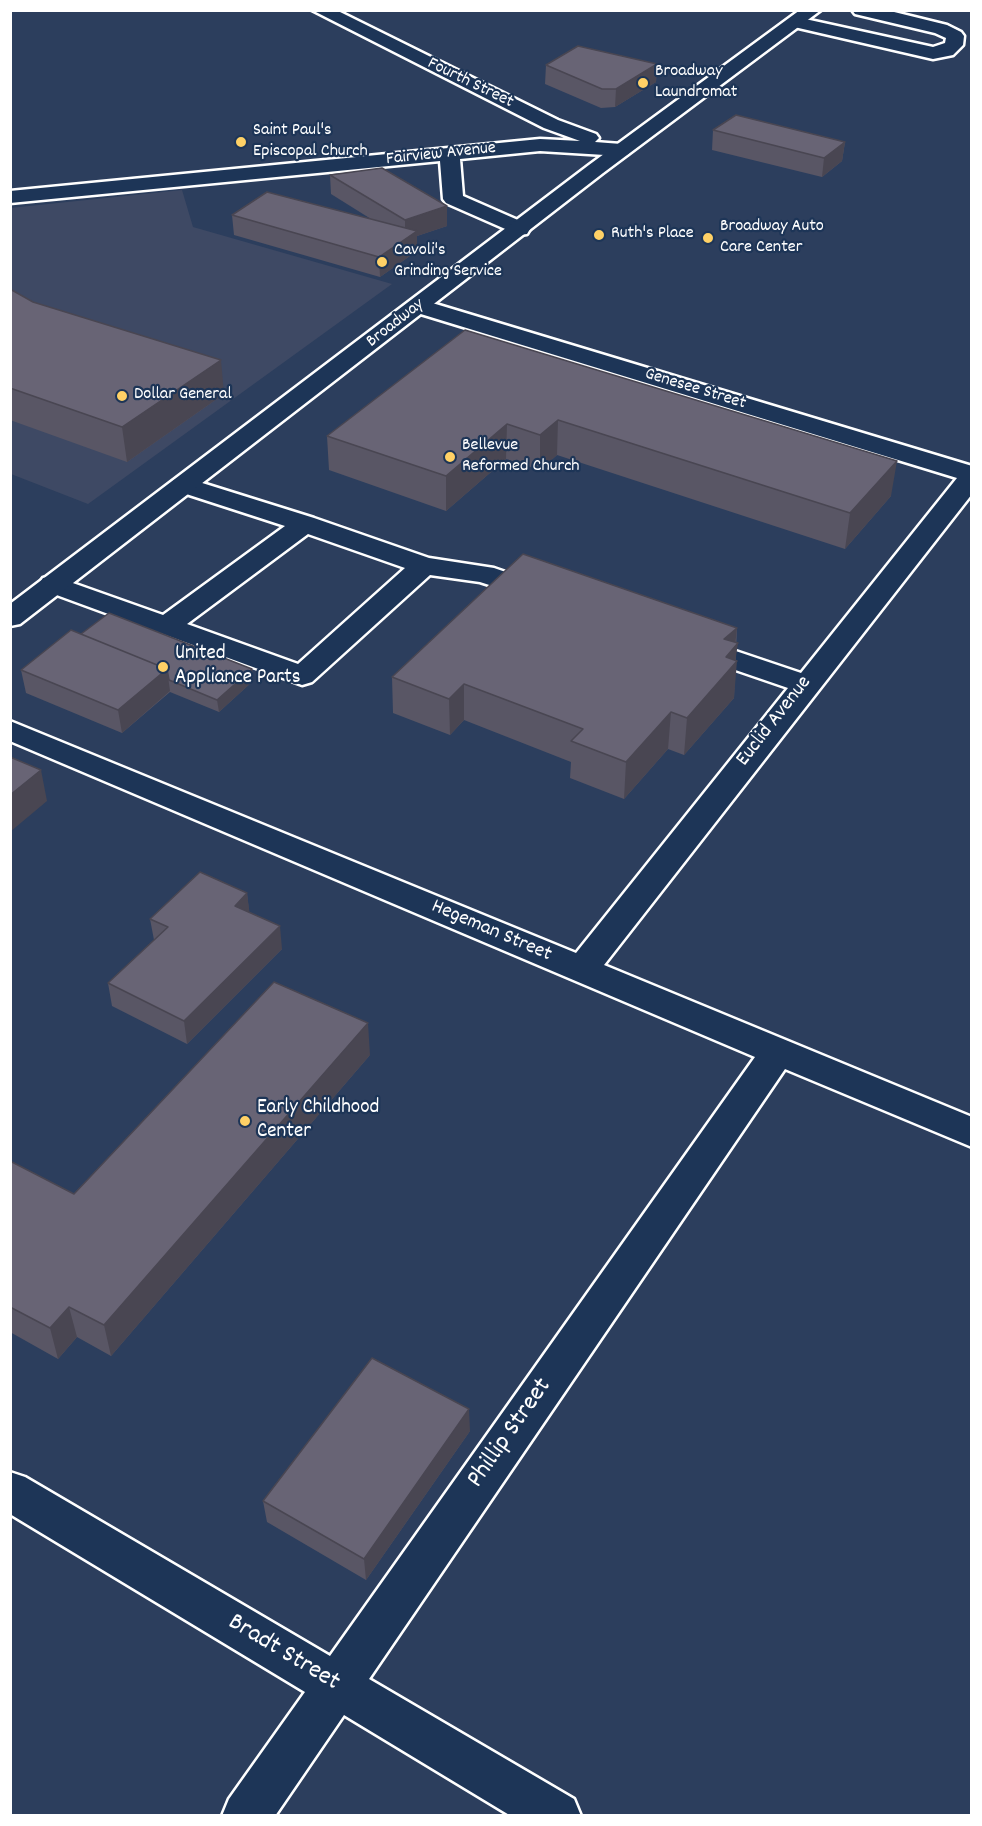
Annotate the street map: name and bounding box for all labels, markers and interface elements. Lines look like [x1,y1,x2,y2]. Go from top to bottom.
street label: Fourth Street [423,54,517,114]
place label: Broadway Laundromat [655,62,737,104]
marker: Broadway Laundromat [636,76,650,90]
place label: Saint Paul's Episcopal Church [253,121,368,164]
marker: Saint Paul's Episcopal Church [234,135,248,149]
street label: Fairview Avenue [385,139,497,171]
place label: Broadway Auto Care Center [720,217,824,260]
place label: Ruth's Place [611,224,694,246]
marker: Ruth's Place [592,228,606,242]
marker: Broadway Auto Care Center [701,231,715,245]
place label: Cavoli's Grinding Service [394,241,502,284]
marker: Cavoli's Grinding Service [375,255,389,269]
street label: Broadway [363,295,429,353]
street label: Genesee Street [642,364,748,416]
place label: Dollar General [134,385,232,407]
marker: Dollar General [115,389,129,403]
place label: Bellevue Reformed Church [462,436,580,478]
marker: Bellevue Reformed Church [443,450,457,464]
place label: United Appliance Parts [175,642,300,692]
marker: United Appliance Parts [156,660,170,674]
street label: Euclid Avenue [732,672,818,772]
street label: Hegeman Street [427,895,555,969]
place label: Early Childhood Center [257,1096,379,1146]
marker: Early Childhood Center [238,1114,252,1128]
street label: Phillip Street [462,1373,560,1495]
street label: Bradt Street [221,1608,345,1700]

